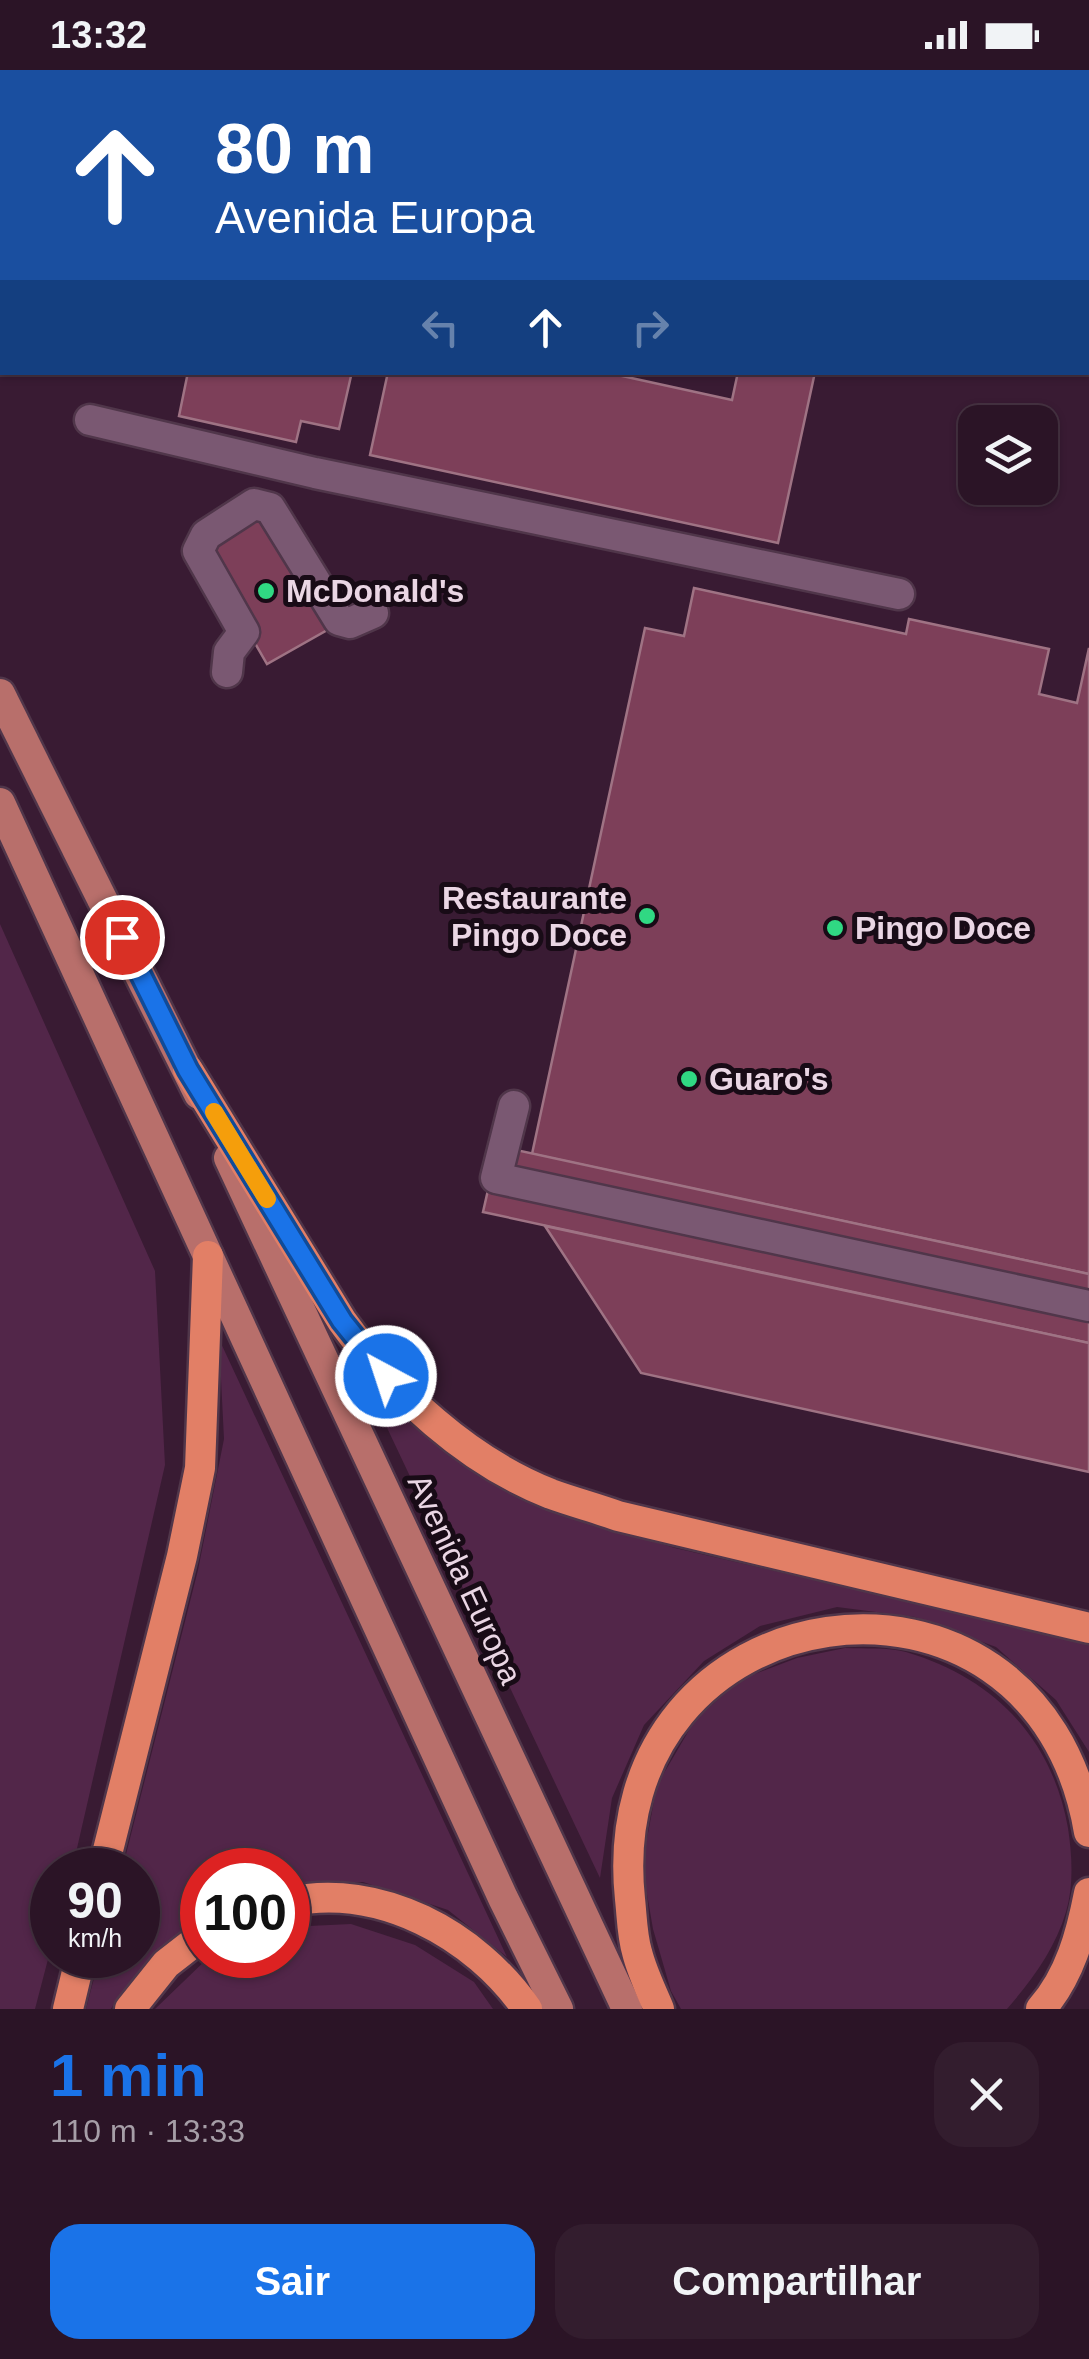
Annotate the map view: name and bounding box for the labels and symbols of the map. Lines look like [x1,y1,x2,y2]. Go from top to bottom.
place label: McDonald's [286,573,464,609]
marker: McDonald's [255,580,277,602]
place label: Restaurante Pingo Doce [442,880,627,953]
pin [80,895,165,980]
marker: Restaurante Pingo Doce [636,905,658,927]
place label: Pingo Doce [855,910,1031,946]
marker: Pingo Doce [824,917,846,939]
place label: Guaro's [709,1061,829,1097]
marker: Guaro's [678,1068,700,1090]
position arrow [334,1324,438,1428]
street label: Avenida Europa [401,1468,529,1690]
speed limit sign: 100 [180,1848,310,1978]

